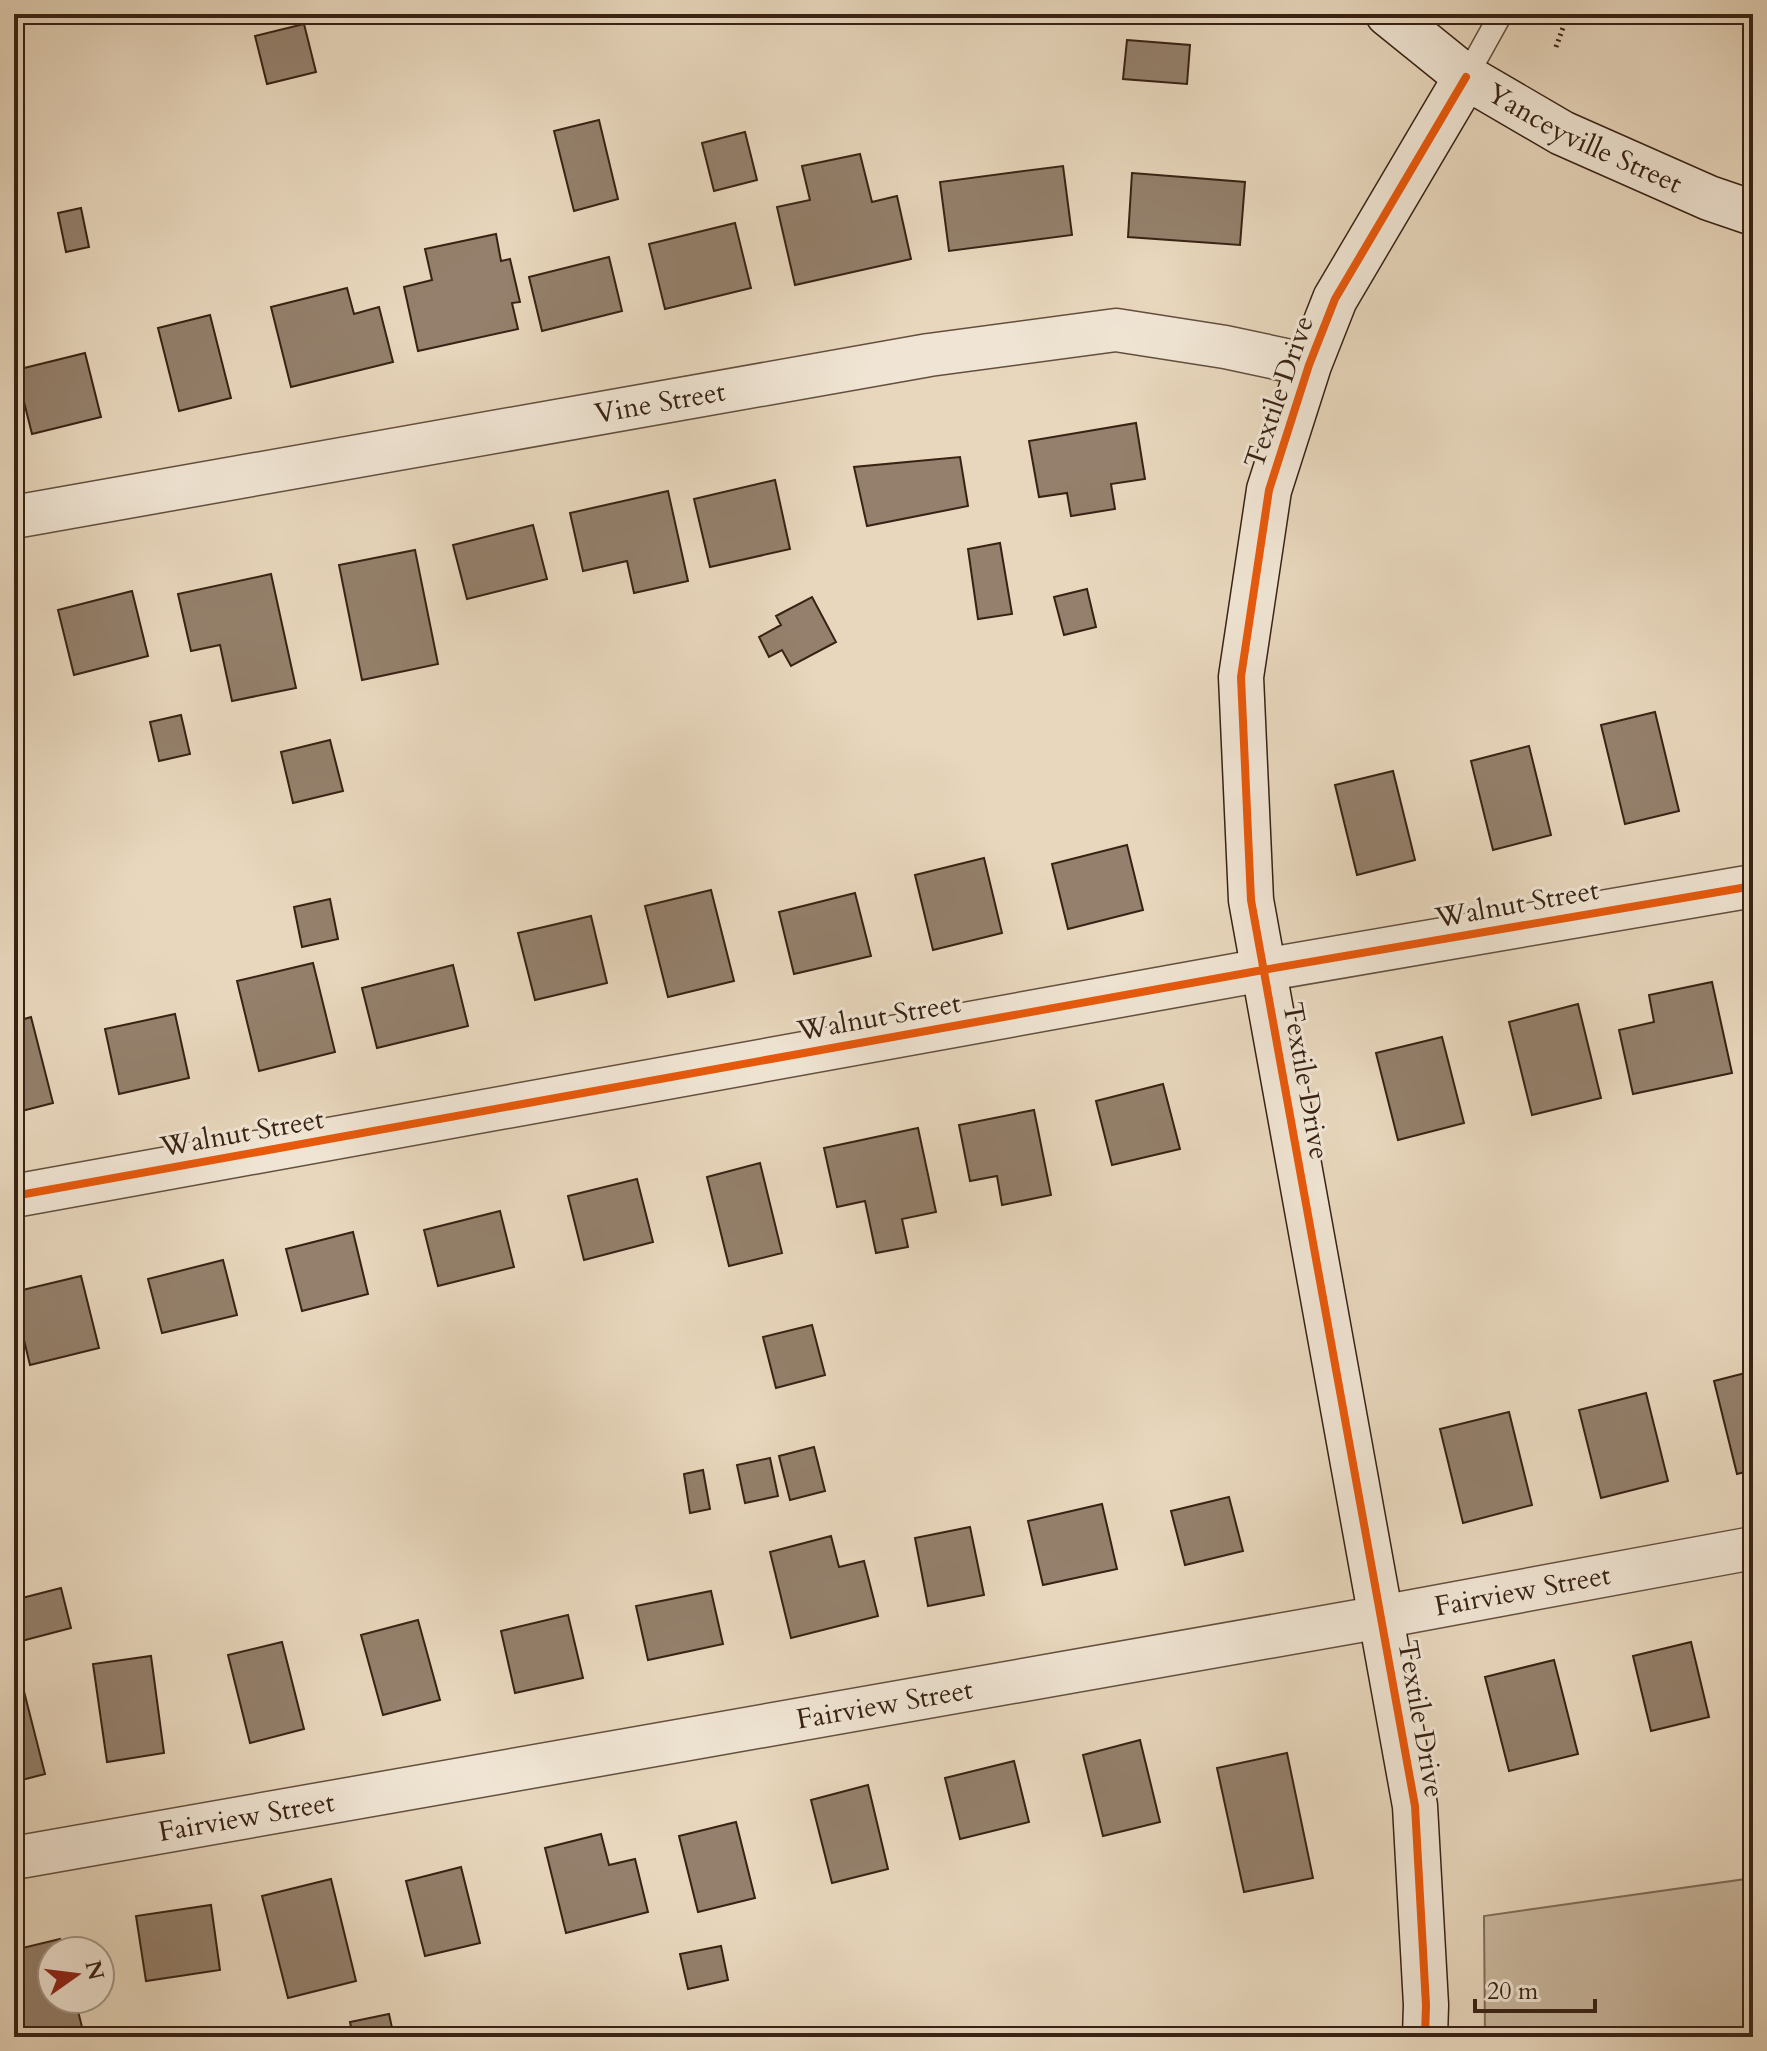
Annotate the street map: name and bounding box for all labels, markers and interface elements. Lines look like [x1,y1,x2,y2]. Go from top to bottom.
street label: Yanceyville Street [1480,74,1688,203]
street label: Textile Drive [1235,311,1323,473]
street label: Vine Street [592,372,728,433]
street label: Walnut Street [1431,871,1602,937]
street label: Walnut Street [793,984,964,1050]
street label: Textile Drive [1273,999,1339,1163]
street label: Walnut Street [156,1100,327,1166]
street label: Fairview Street [1431,1556,1614,1626]
street label: Textile Drive [1388,1637,1454,1801]
street label: Fairview Street [793,1670,976,1739]
street label: Fairview Street [155,1783,338,1851]
north arrow [36,1935,116,2015]
text: N [78,1958,111,1983]
scale bar [1475,1963,1595,2013]
text: 20 m [1487,1975,1539,2008]

